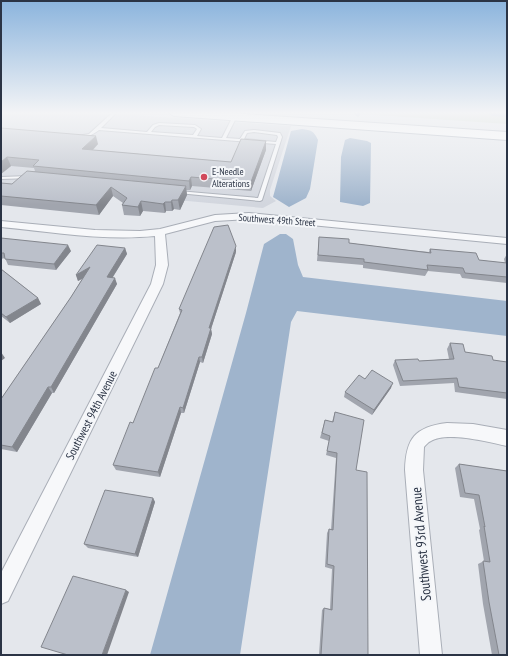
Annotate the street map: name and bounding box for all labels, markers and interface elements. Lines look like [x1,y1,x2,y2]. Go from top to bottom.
place label: E-Needle Alterations [212,165,250,190]
marker: E-Needle Alterations [199,172,209,182]
street label: Southwest 49th Street [238,211,316,229]
street label: Southwest 94th Avenue [62,368,120,462]
street label: Southwest 93rd Avenue [407,486,435,602]

